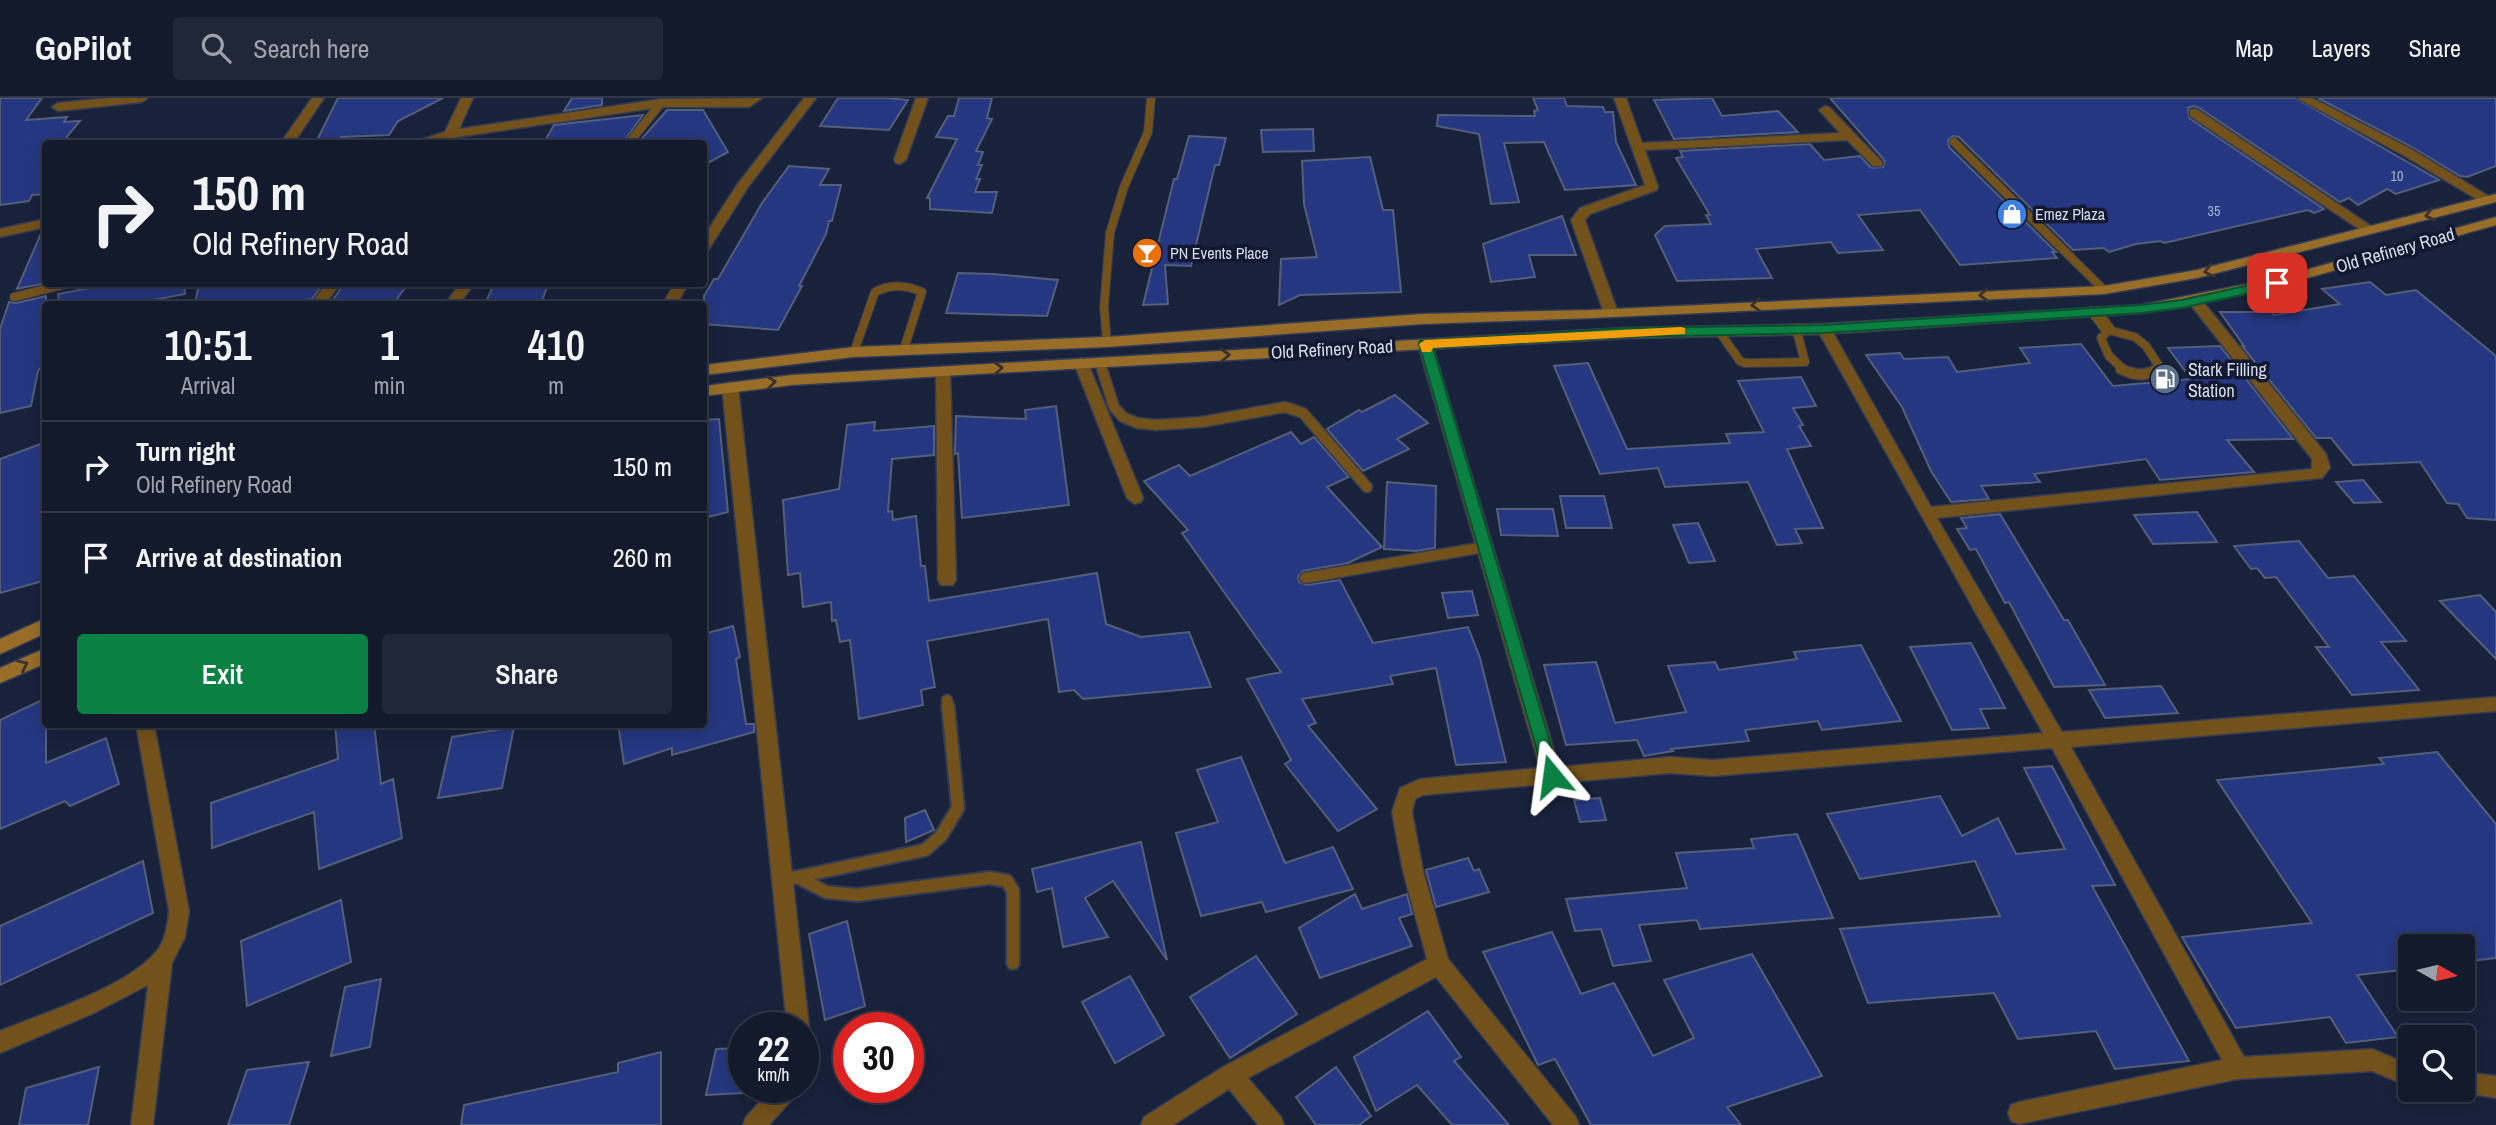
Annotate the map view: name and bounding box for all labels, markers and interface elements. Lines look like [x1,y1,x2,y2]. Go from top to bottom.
search box [173,17,663,80]
text: GoPilot [35,26,131,70]
icon: search [197,29,235,67]
text: Search here [253,31,369,66]
text: Map [2235,32,2273,64]
text: Layers [2311,32,2370,64]
text: Share [2408,32,2461,64]
text: 150 m [192,159,306,225]
house number: 10 [2391,167,2403,185]
icon: right [77,168,168,259]
shop icon: Emez Plaza [1995,197,2029,231]
house number: 35 [2208,202,2220,220]
place label: Emez Plaza [2035,203,2106,225]
one-way arrow [2424,207,2436,221]
street label: Old Refinery Road [2333,221,2457,279]
text: Old Refinery Road [192,222,409,265]
bar icon: PN Events Place [1130,236,1164,270]
place label: PN Events Place [1170,242,1268,264]
pin [2247,253,2307,313]
one-way arrow [2203,262,2215,277]
icon: arrive [2258,264,2296,302]
one-way arrow [1978,288,1989,303]
one-way arrow [1751,297,1762,312]
text: 10:51 [164,317,252,373]
text: 1 [380,317,399,373]
text: 410 [527,317,585,373]
street label: Old Refinery Road [1270,333,1394,365]
one-way arrow [1220,348,1231,363]
place label: Stark Filling Station [2188,357,2268,403]
one-way arrow [993,360,1004,375]
fuel station icon: Stark Filling Station [2148,362,2182,396]
text: Arrival [181,370,235,401]
text: min [374,370,405,401]
text: m [548,370,564,401]
one-way arrow [766,375,777,390]
text: Turn right [136,434,235,469]
icon: right [77,448,115,486]
text: 150 m [613,449,672,484]
text: Old Refinery Road [136,469,292,500]
icon: arrive [77,539,115,577]
text: Arrive at destination [136,540,342,575]
text: 260 m [613,540,672,575]
button: Exit [77,634,368,714]
button: Share [382,634,672,714]
one-way arrow [16,660,28,674]
position arrow [1515,739,1589,813]
north arrow [2398,934,2474,1012]
map controls [2398,934,2475,1102]
speed limit sign: 30 [833,1012,924,1103]
text: 22 [758,1025,789,1072]
button: search [2398,1025,2475,1102]
text: km/h [758,1062,790,1087]

